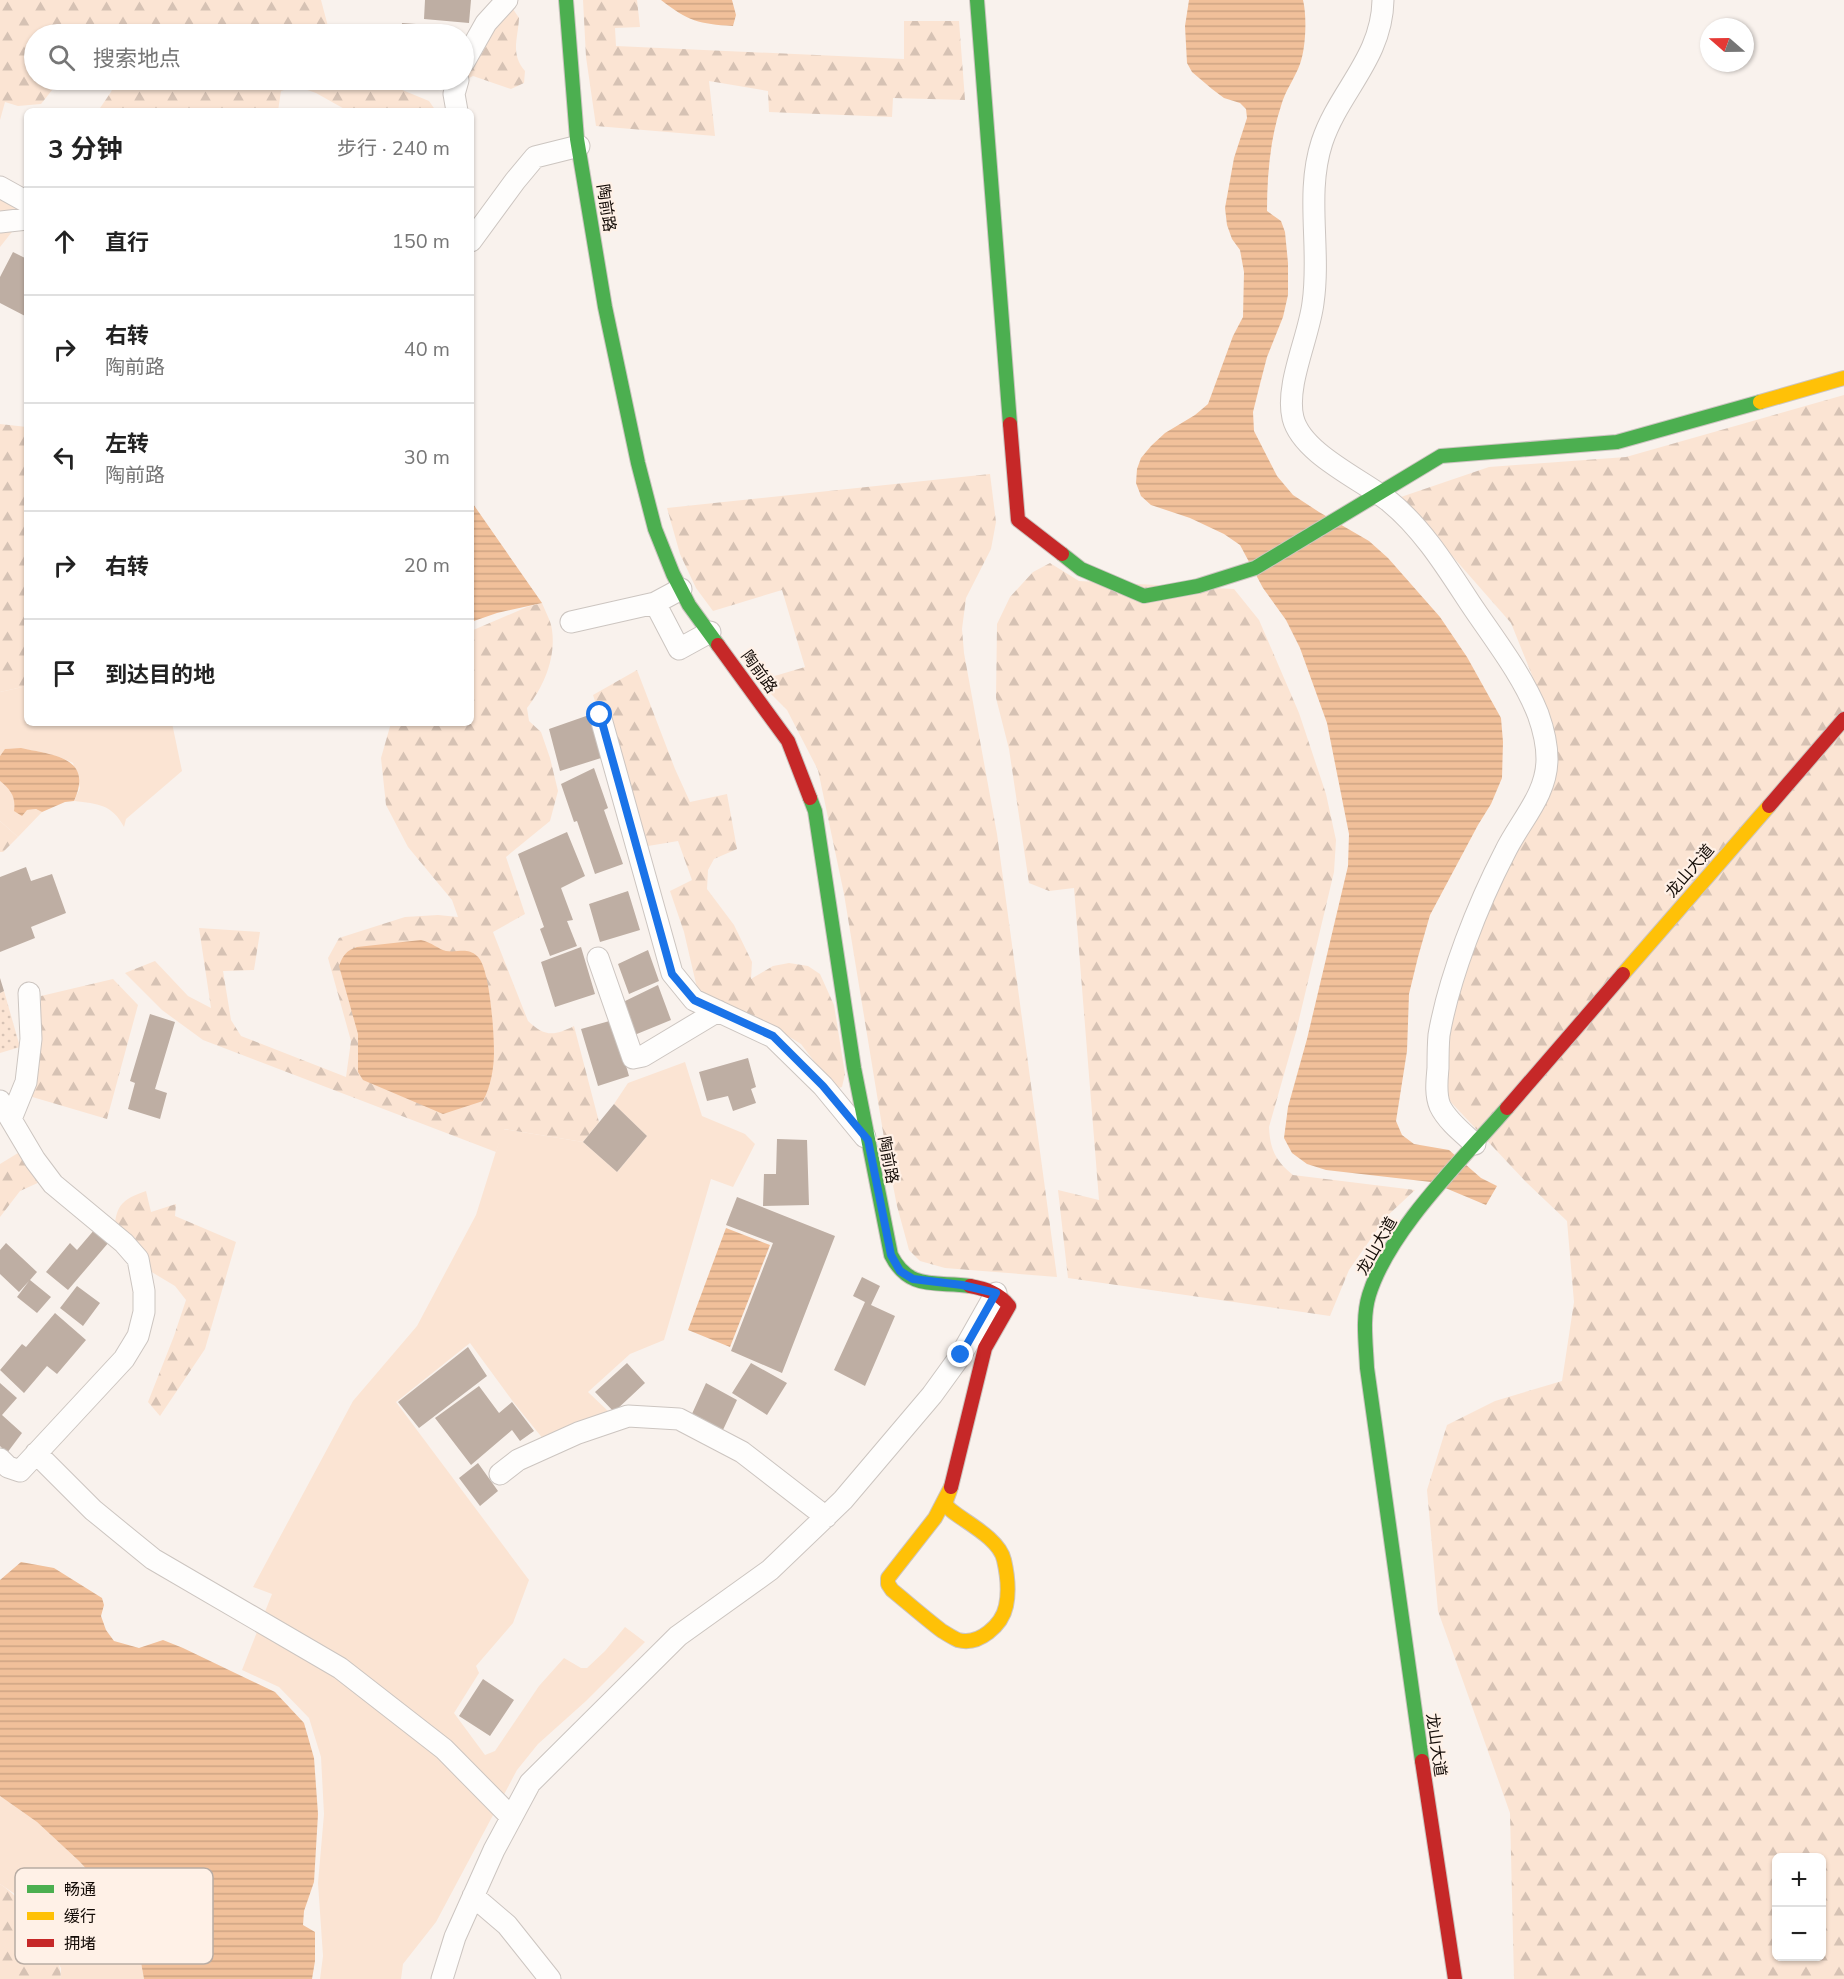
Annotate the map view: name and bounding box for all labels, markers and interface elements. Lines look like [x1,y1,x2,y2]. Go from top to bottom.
north arrow [1700,18,1754,72]
search box [24,24,474,90]
icon: search [45,41,78,74]
text: 搜索地点 [93,44,181,74]
text: 3 分钟 [48,132,123,167]
text: 步行 · 240 m [337,135,450,162]
street label: 陶前路 [591,183,621,233]
icon: ahead [48,225,81,258]
text: 直行 [105,228,149,258]
text: 150 m [392,228,450,255]
text: 右转 [105,321,149,351]
icon: right [48,333,81,366]
text: 40 m [404,336,450,363]
text: 陶前路 [105,354,165,381]
text: 左转 [105,429,149,459]
icon: left [48,441,81,474]
text: 30 m [404,444,450,471]
text: 陶前路 [105,462,165,489]
icon: right [48,549,81,582]
text: 右转 [105,552,149,582]
text: 20 m [404,552,450,579]
street label: 陶前路 [736,646,782,698]
icon: arrive [48,657,81,690]
text: 到达目的地 [105,660,215,690]
route start [586,701,612,727]
street label: 龙山大道 [1661,840,1719,902]
street label: 陶前路 [873,1134,903,1186]
street label: 龙山大道 [1351,1213,1403,1279]
route end [947,1341,973,1367]
street label: 龙山大道 [1421,1712,1451,1778]
map controls [1772,1853,1826,1961]
button: + [1772,1853,1826,1907]
legend [15,1868,213,1964]
text: 畅通 [64,1879,96,1901]
text: 缓行 [64,1906,96,1928]
button: − [1772,1907,1826,1961]
text: 拥堵 [64,1933,96,1955]

